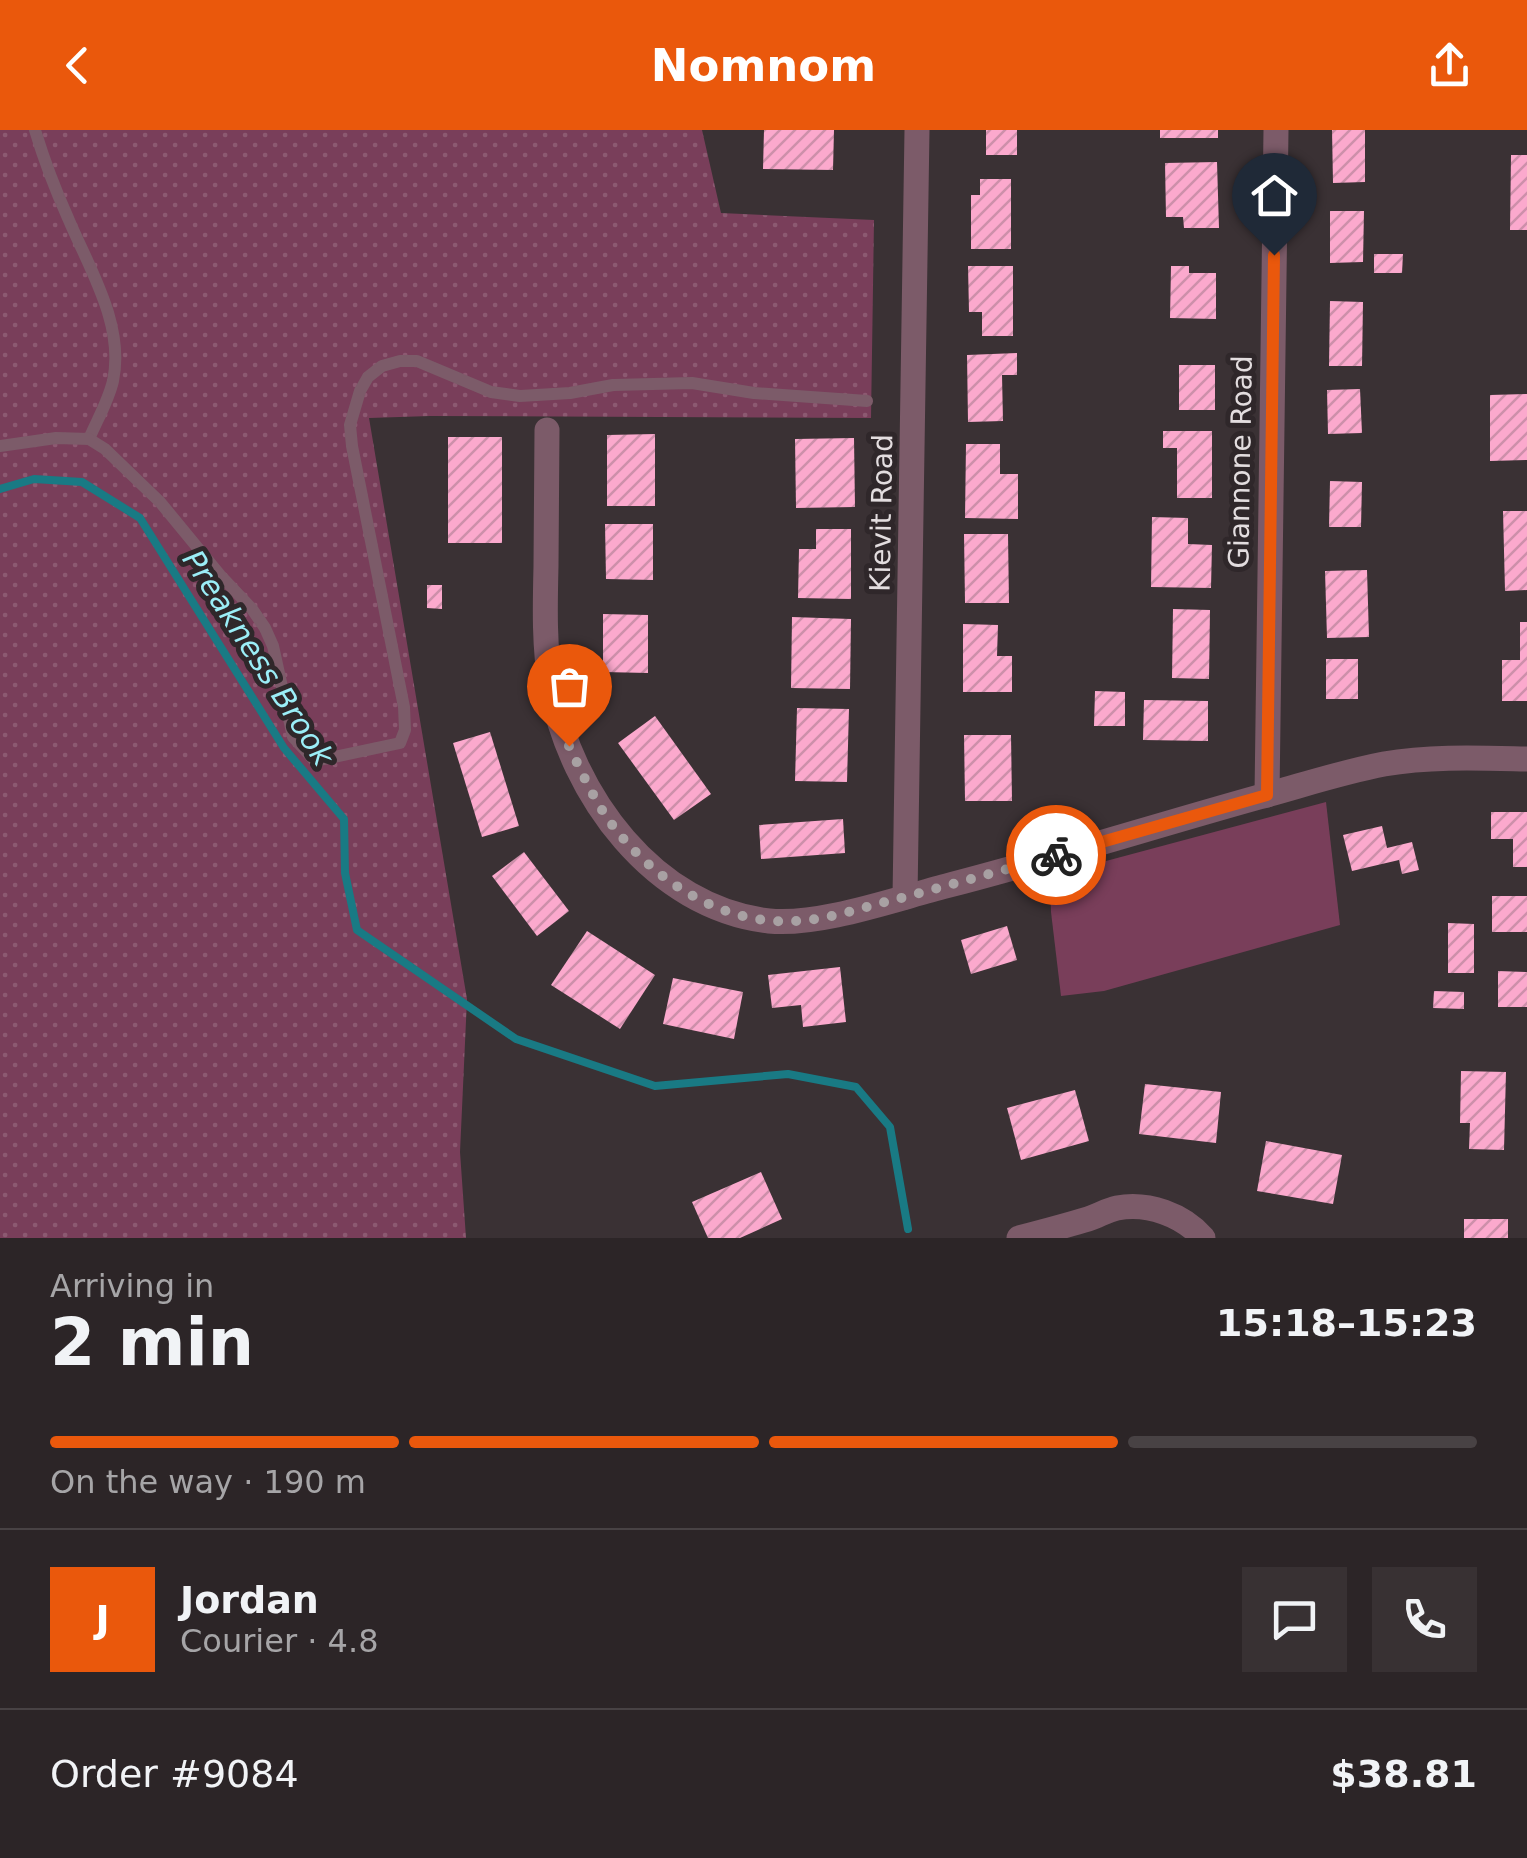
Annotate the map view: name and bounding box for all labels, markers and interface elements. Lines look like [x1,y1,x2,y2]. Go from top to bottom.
icon: back [50,38,105,93]
icon: share [1422,38,1477,93]
text: Nomnom [651,39,876,92]
pin [1232,153,1317,256]
icon: home [1247,168,1302,223]
street label: Giannone Road [1222,355,1259,569]
street label: Kievit Road [864,434,899,592]
water label: Preakness Brook [176,543,342,773]
pin [527,644,612,747]
icon: bag [542,659,597,714]
courier [1006,805,1106,905]
icon: bike [1029,828,1084,883]
text: Arriving in [50,1267,214,1305]
text: 15:18–15:23 [1216,1301,1477,1345]
text: 2 min [50,1305,254,1380]
text: On the way · 190 m [50,1463,366,1501]
button: chat [1242,1567,1347,1672]
button: phone [1372,1567,1477,1672]
text: Jordan [180,1578,319,1622]
text: J [95,1597,110,1641]
text: Courier · 4.8 [180,1622,379,1660]
text: Order #9084 [50,1752,299,1796]
text: $38.81 [1330,1752,1477,1796]

